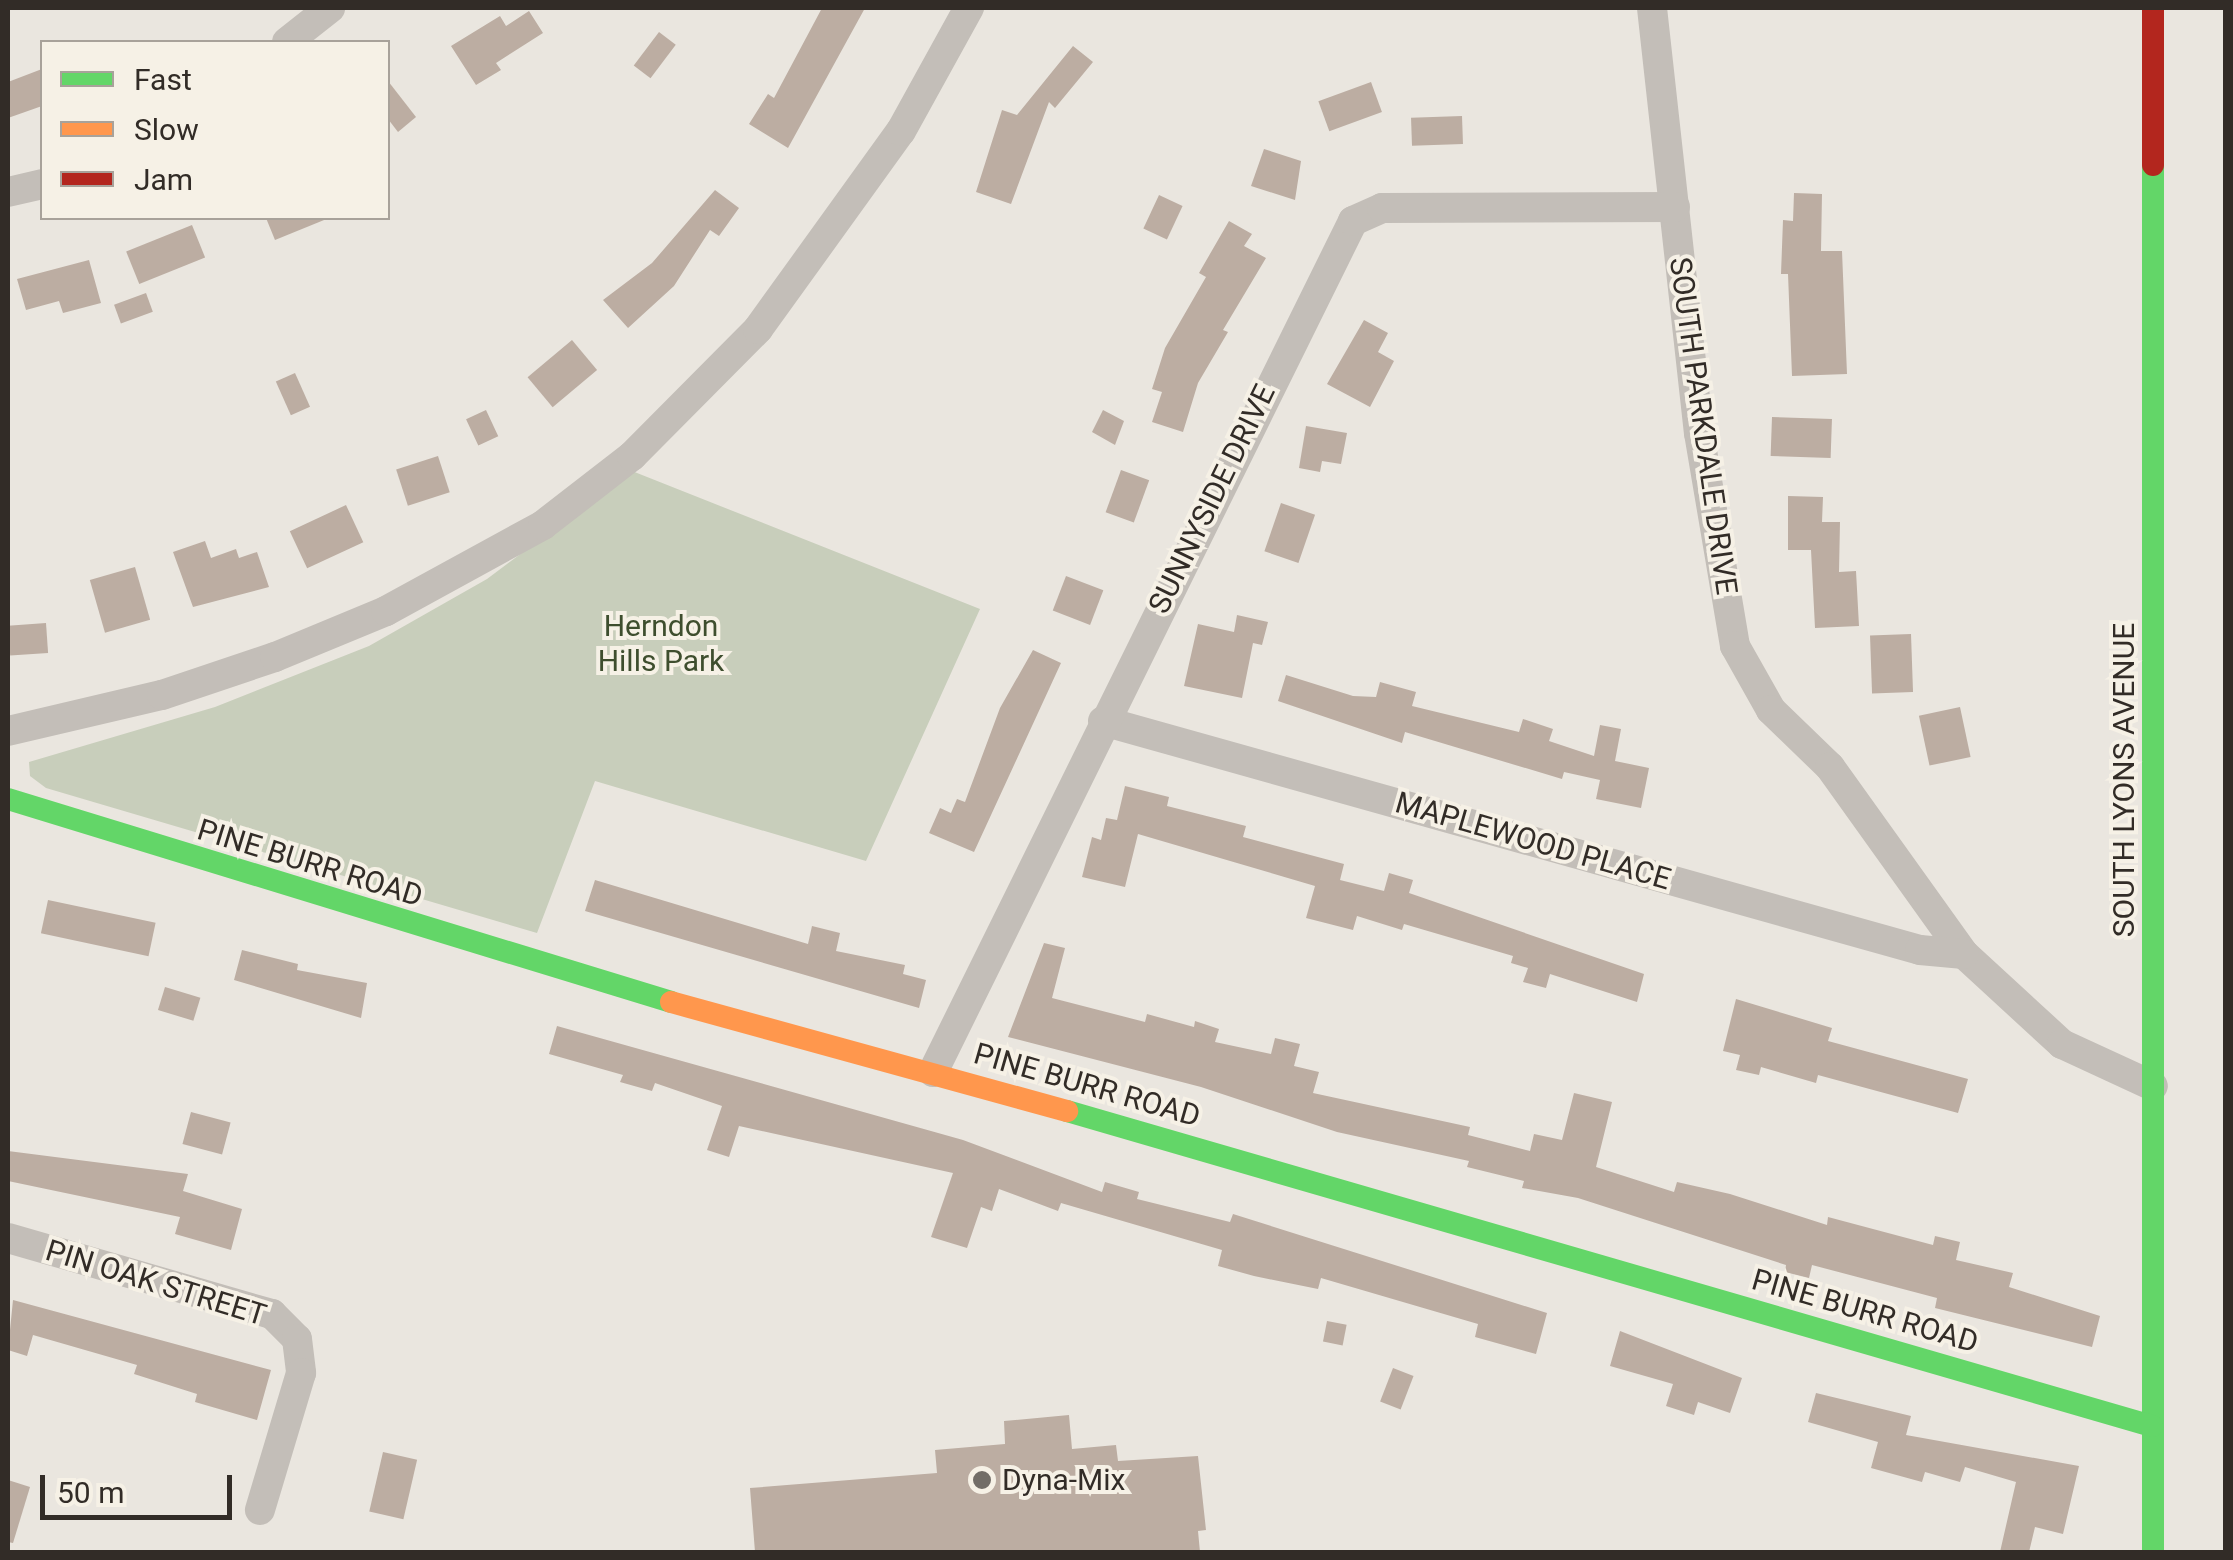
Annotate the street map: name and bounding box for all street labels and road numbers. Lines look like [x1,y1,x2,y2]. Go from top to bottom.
street label: SOUTH PARKDALE DRIVE [1661,255,1745,597]
street label: SUNNYSIDE DRIVE [1141,379,1283,619]
street label: SOUTH LYONS AVENUE [2106,623,2142,937]
street label: MAPLEWOOD PLACE [1391,784,1675,898]
street label: PINE BURR ROAD [193,812,427,914]
street label: PINE BURR ROAD [970,1036,1204,1134]
street label: PIN OAK STREET [41,1232,271,1334]
street label: PINE BURR ROAD [1748,1262,1982,1360]

